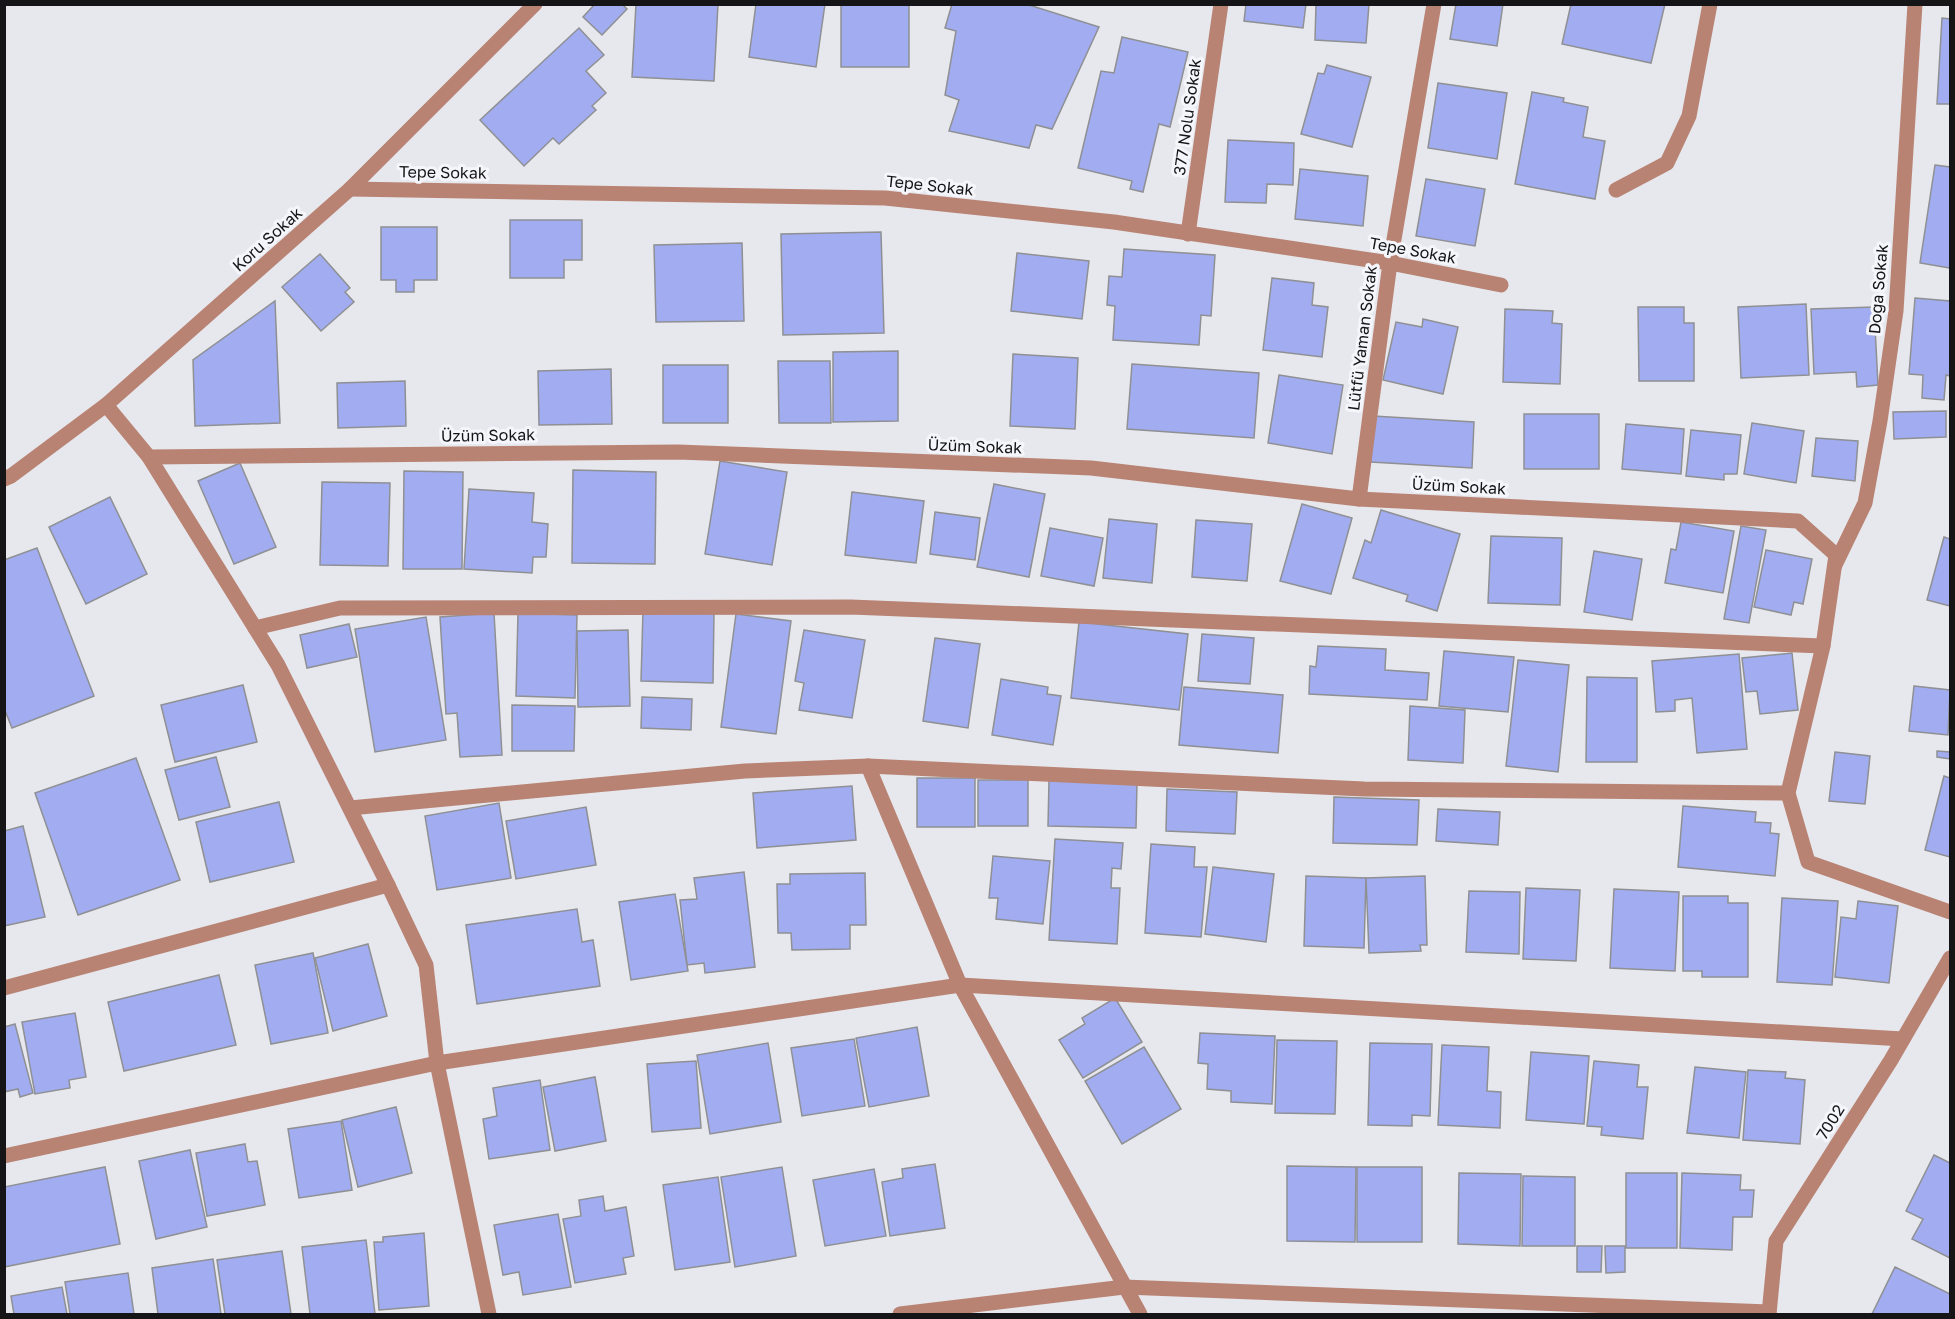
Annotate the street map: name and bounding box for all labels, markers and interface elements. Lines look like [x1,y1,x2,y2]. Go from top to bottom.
street label: 377 Nolu Sokak [1169,57,1205,177]
street label: Tepe Sokak [399,161,487,183]
street label: Tepe Sokak [885,170,975,200]
street label: Koru Sokak [228,202,306,276]
street label: Tepe Sokak [1368,233,1458,267]
street label: Doğa Sokak [1864,243,1892,335]
street label: Lütfü Yaman Sokak [1343,264,1381,412]
street label: Üzüm Sokak [441,424,535,446]
street label: Üzüm Sokak [927,434,1023,458]
street label: Üzüm Sokak [1411,474,1507,498]
street label: 7002 [1812,1101,1848,1143]

